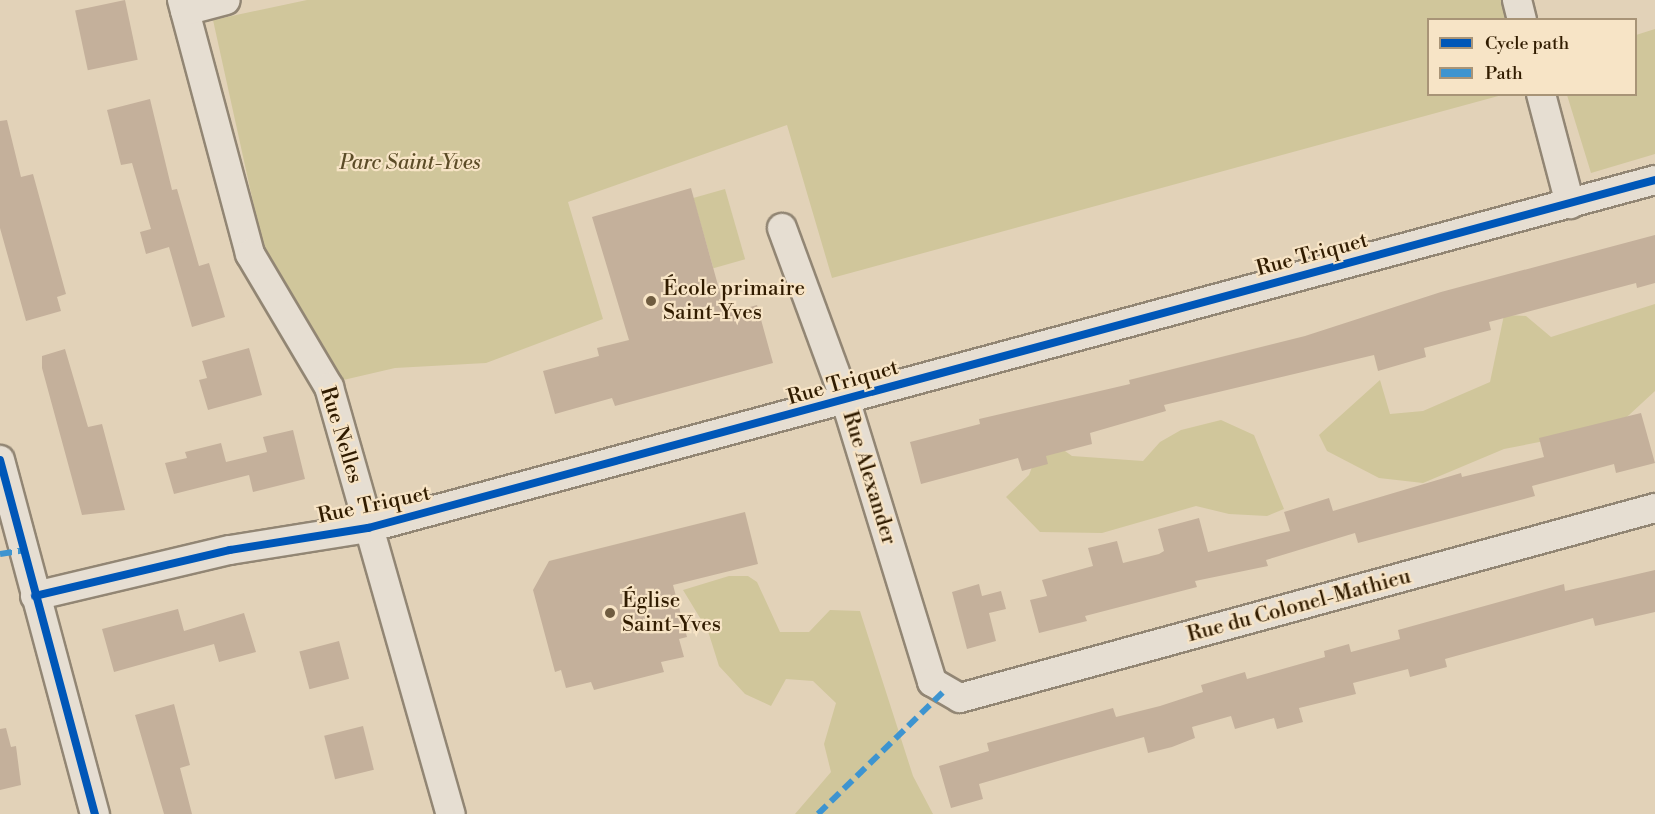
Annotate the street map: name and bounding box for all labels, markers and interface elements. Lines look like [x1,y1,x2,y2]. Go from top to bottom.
legend [1427,18,1637,96]
text: Cycle path [1485,32,1569,55]
text: Path [1485,62,1523,85]
park label: Parc Saint-Yves [339,150,481,176]
street label: Rue Triquet [1253,228,1371,282]
place label: École primaire Saint-Yves [663,276,805,326]
marker: École primaire Saint-Yves [644,294,658,308]
street label: Rue Triquet [784,355,902,411]
street label: Rue Nelles [314,384,368,486]
street label: Rue Alexander [837,408,901,548]
street label: Rue Triquet [315,481,433,529]
street label: Rue du Colonel-Mathieu [1184,564,1414,648]
place label: Église Saint-Yves [622,588,721,638]
marker: Église Saint-Yves [603,606,617,620]

